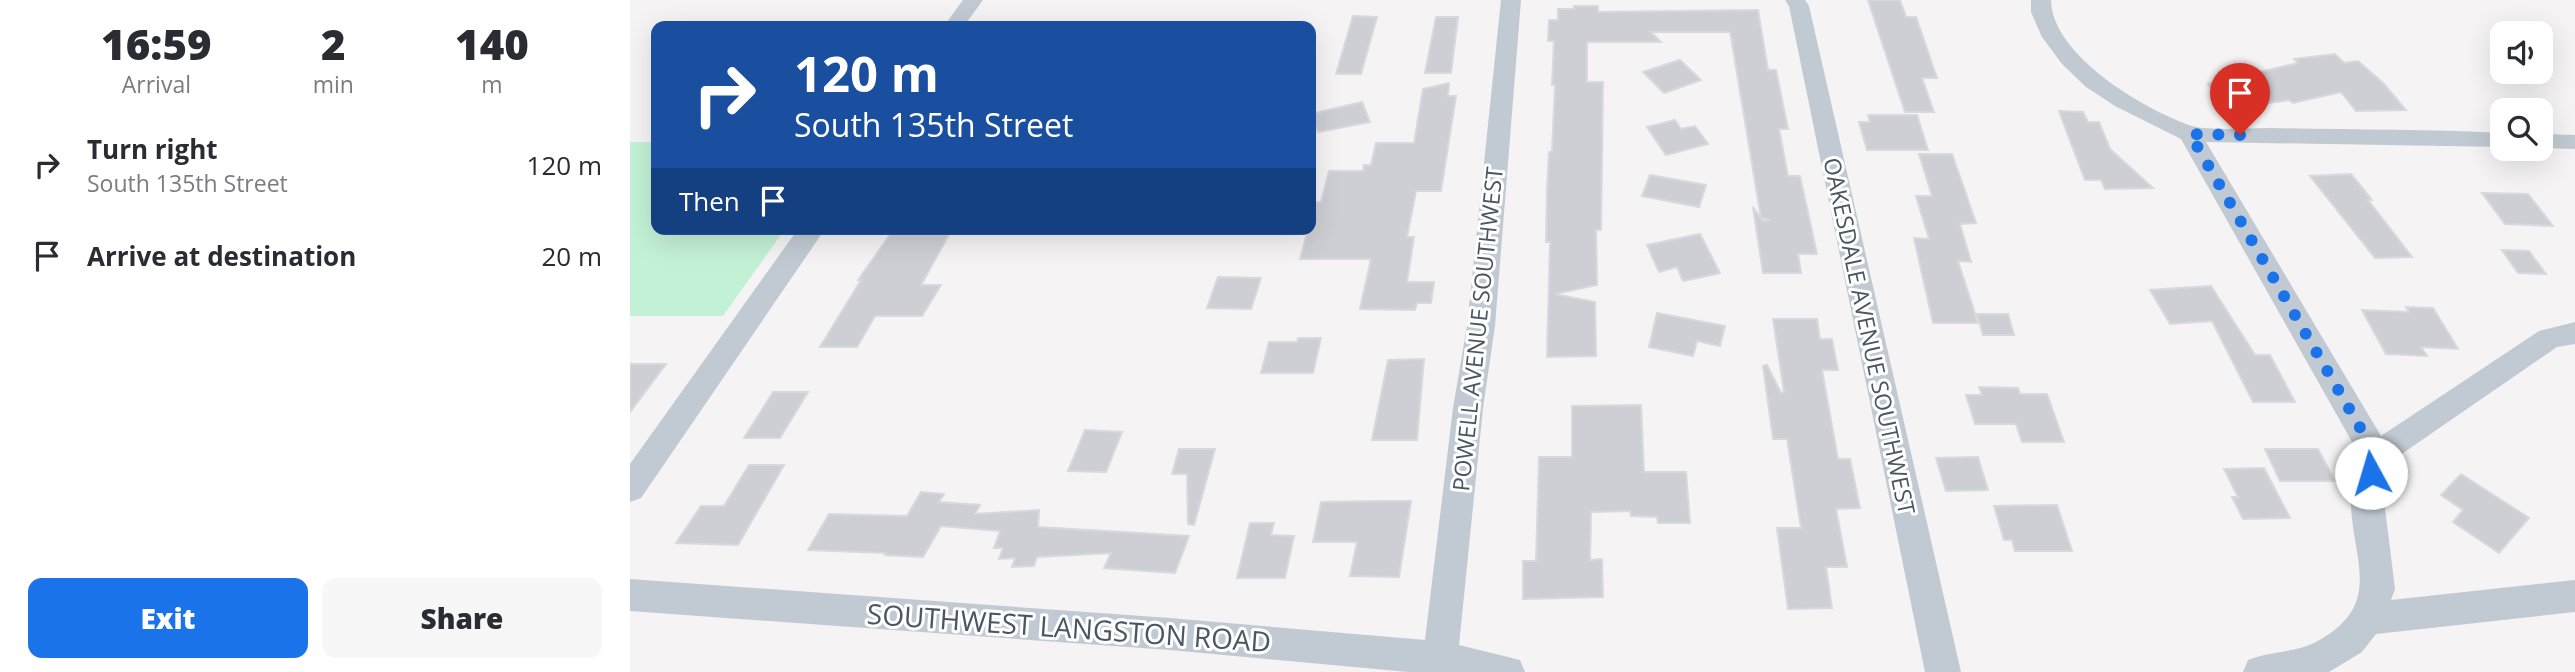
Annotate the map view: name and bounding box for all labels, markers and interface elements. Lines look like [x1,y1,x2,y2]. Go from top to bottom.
text: 16:59 [101,15,212,72]
text: 2 [321,15,346,72]
text: 140 [455,15,529,72]
map controls [2490,21,2553,161]
button: sound [2490,21,2553,84]
text: 120 m [794,40,939,106]
icon: right [679,49,770,140]
pin [2210,63,2270,135]
text: Arrival [122,68,191,100]
text: min [313,68,354,100]
text: m [481,68,503,100]
icon: arrive [2221,74,2259,112]
button: search [2490,98,2553,161]
text: South 135th Street [794,103,1073,146]
text: Turn right [87,131,218,167]
icon: right [28,146,66,184]
text: 120 m [527,147,602,183]
street label: OAKESDALE AVENUE SOUTHWEST [1817,155,1924,518]
street label: POWELL AVENUE SOUTHWEST [1444,165,1510,493]
text: South 135th Street [87,167,288,199]
icon: arrive [754,182,792,220]
text: Then [679,183,740,219]
icon: arrive [28,237,66,275]
text: Arrive at destination [87,238,356,274]
text: 20 m [541,238,602,274]
position arrow [2334,436,2408,510]
button: Exit [28,578,308,658]
button: Share [322,578,602,658]
street label: SOUTHWEST LANGSTON ROAD [866,594,1272,660]

